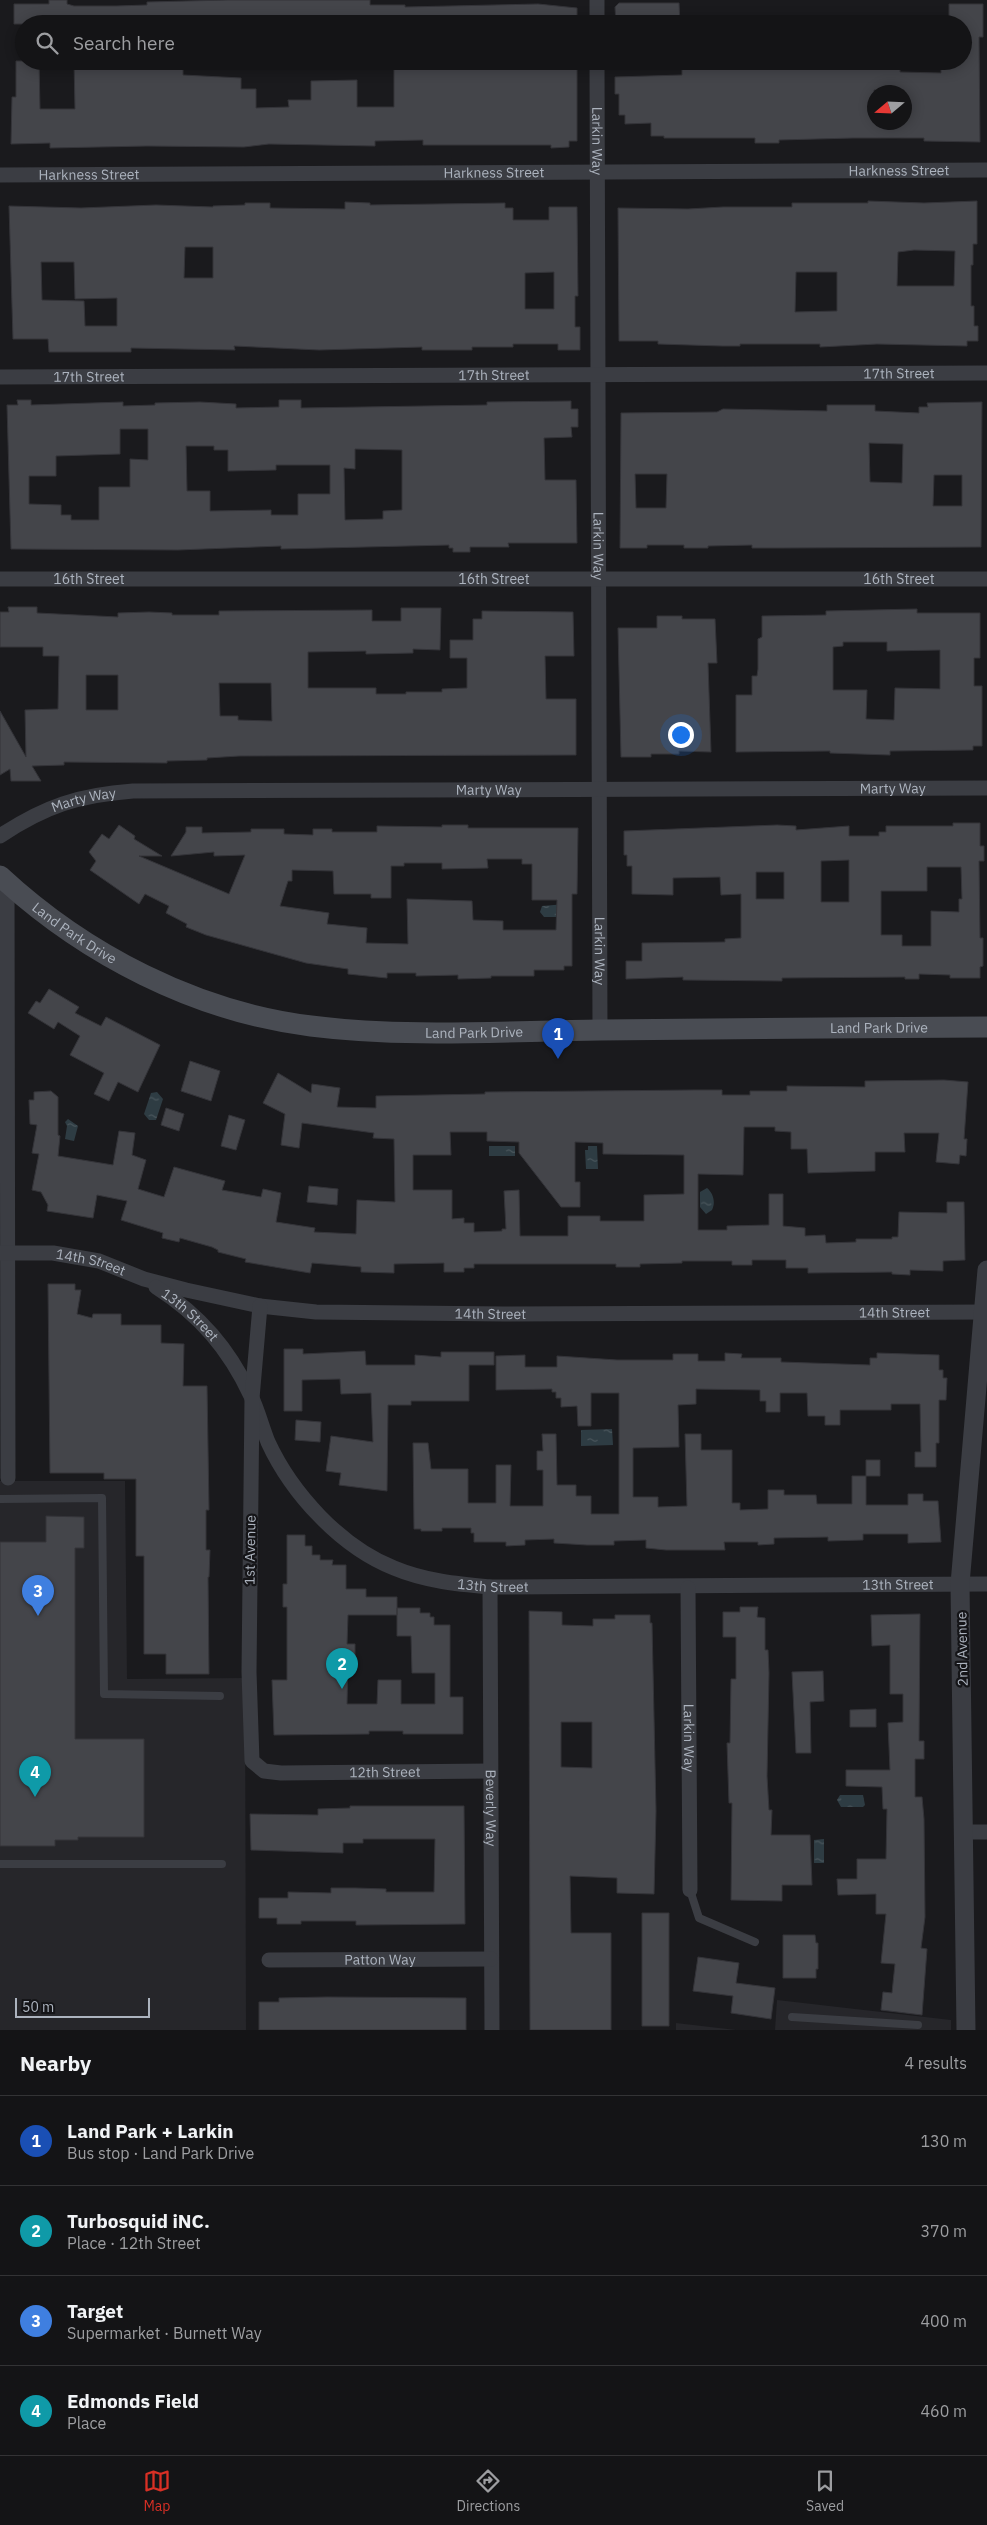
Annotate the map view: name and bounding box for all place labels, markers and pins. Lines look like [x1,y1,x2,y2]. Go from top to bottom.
pin: 1 [542,1018,574,1059]
pin: 3 [22,1575,54,1616]
pin: 2 [326,1648,358,1689]
pin: 4 [19,1756,51,1797]

